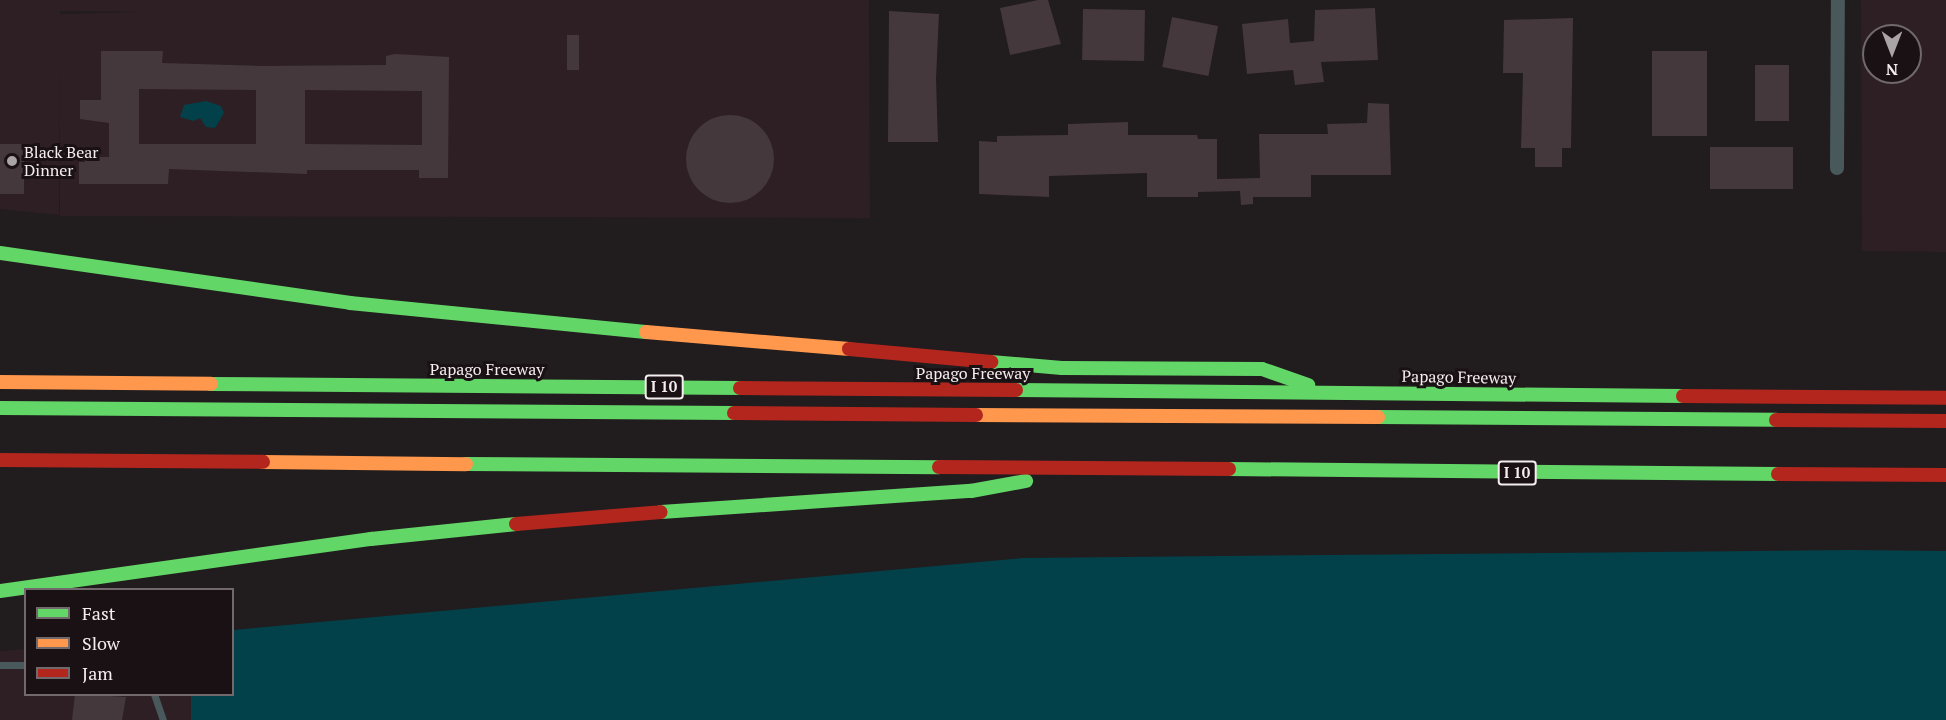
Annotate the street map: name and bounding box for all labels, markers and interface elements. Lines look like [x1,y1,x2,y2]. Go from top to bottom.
north arrow [1862,24,1922,84]
text: N [1886,59,1898,81]
place label: Black Bear Dinner [24,142,98,180]
marker: Black Bear Dinner [5,154,19,168]
street label: Papago Freeway [430,359,544,379]
street label: Papago Freeway [916,363,1030,383]
street label: Papago Freeway [1402,366,1516,388]
road number: I 10 [644,375,684,399]
road number: I 10 [1498,461,1537,485]
legend [24,588,234,696]
text: Fast [82,601,115,625]
text: Slow [82,631,120,655]
text: Jam [82,661,113,685]

